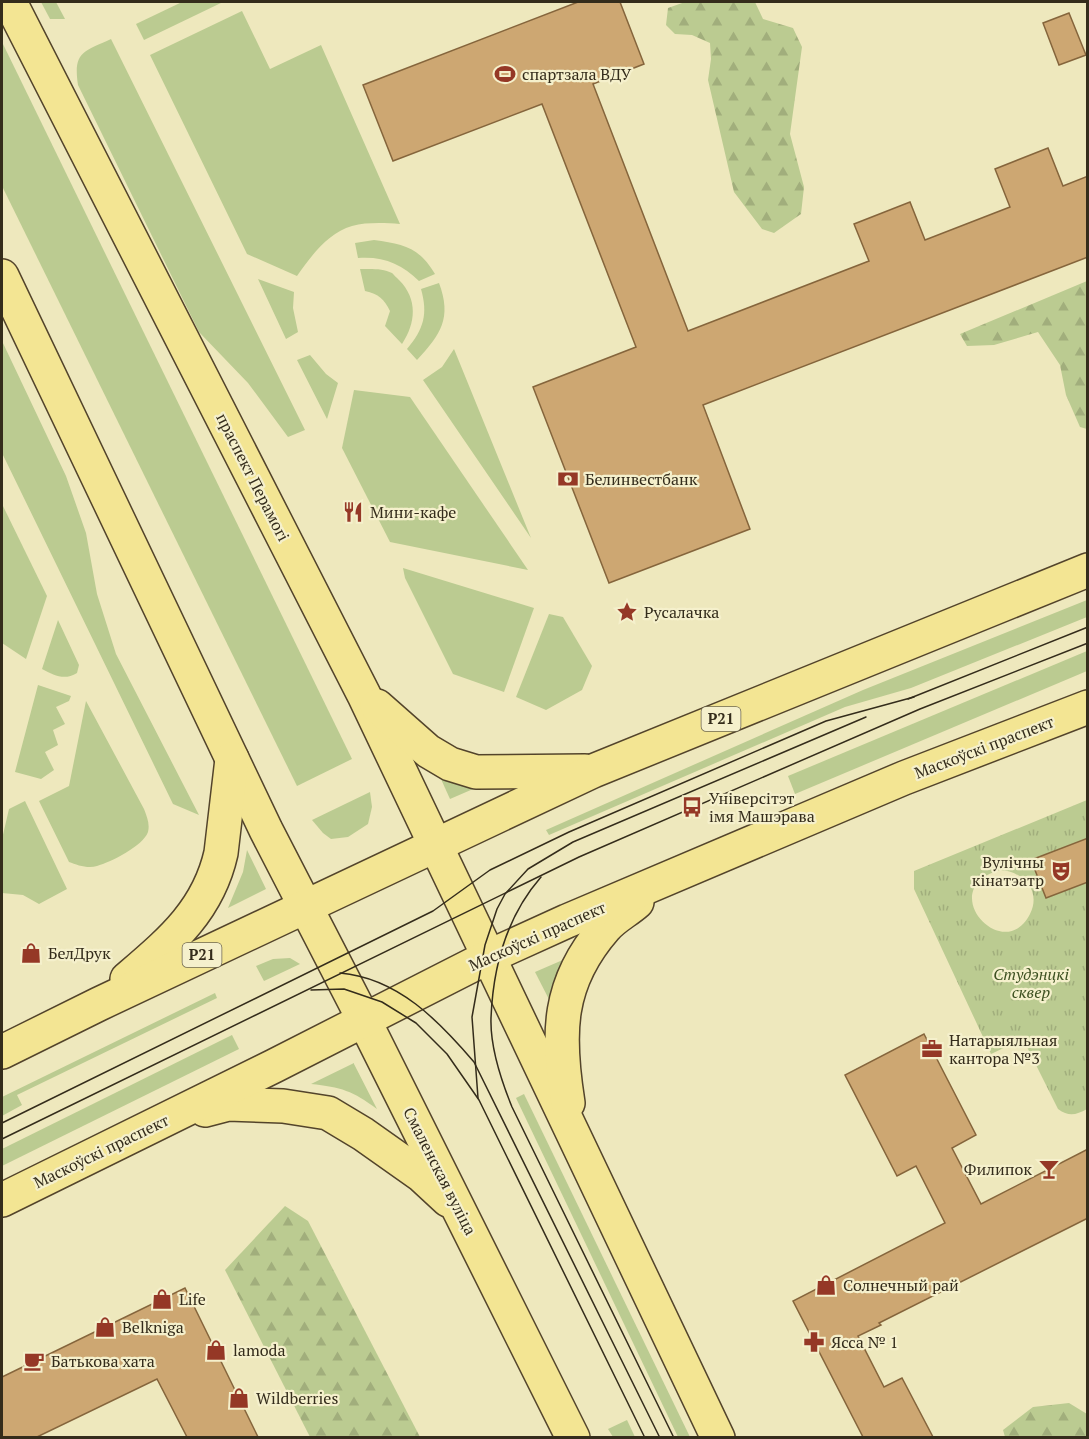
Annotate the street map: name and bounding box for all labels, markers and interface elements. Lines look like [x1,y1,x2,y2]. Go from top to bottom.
sports icon: спартзала ВДУ [493,62,517,86]
place label: спартзала ВДУ [522,63,632,85]
street label: праспект Перамогі [211,409,295,545]
bank icon: Белинвестбанк [556,467,580,491]
place label: Белинвестбанк [585,468,698,490]
restaurant icon: Мини-кафе [341,500,365,524]
place label: Мини-кафе [370,501,456,523]
place icon: Русалачка [615,600,639,624]
place label: Русалачка [644,601,719,623]
road number: Р21 [702,707,740,731]
street label: Маскоўскі праспект [911,710,1057,784]
place label: Універсітэт імя Машэрава [709,787,815,827]
bus stop icon: Універсітэт імя Машэрава [680,795,704,819]
place label: Вулічны кінатэатр [972,851,1044,891]
theatre icon: Вулічны кінатэатр [1049,859,1073,883]
street label: Маскоўскі праспект [465,896,609,976]
shop icon: БелДрук [19,941,43,965]
place label: БелДрук [48,942,111,964]
road number: Р21 [182,943,222,967]
park label: Студэнцкі сквер [993,963,1069,1003]
place label: Натарыяльная кантора №3 [949,1029,1057,1069]
office icon: Натарыяльная кантора №3 [920,1037,944,1061]
street label: Смаленская вуліца [398,1103,482,1239]
street label: Маскоўскі праспект [30,1109,172,1193]
bar icon: Филипок [1037,1157,1061,1181]
place label: Филипок [964,1158,1032,1180]
shop icon: Солнечный рай [814,1273,838,1297]
place label: Солнечный рай [843,1274,959,1296]
shop icon: Life [150,1287,174,1311]
place label: Life [179,1288,206,1310]
shop icon: Belkniga [93,1315,117,1339]
place label: Belkniga [122,1316,184,1338]
pharmacy icon: Ясса № 1 [802,1330,826,1354]
place label: Ясса № 1 [831,1331,898,1353]
shop icon: lamoda [204,1338,228,1362]
place label: lamoda [233,1339,286,1361]
cafe icon: Батькова хата [22,1349,46,1373]
place label: Батькова хата [51,1350,155,1372]
shop icon: Wildberries [227,1386,251,1410]
place label: Wildberries [256,1387,338,1409]

